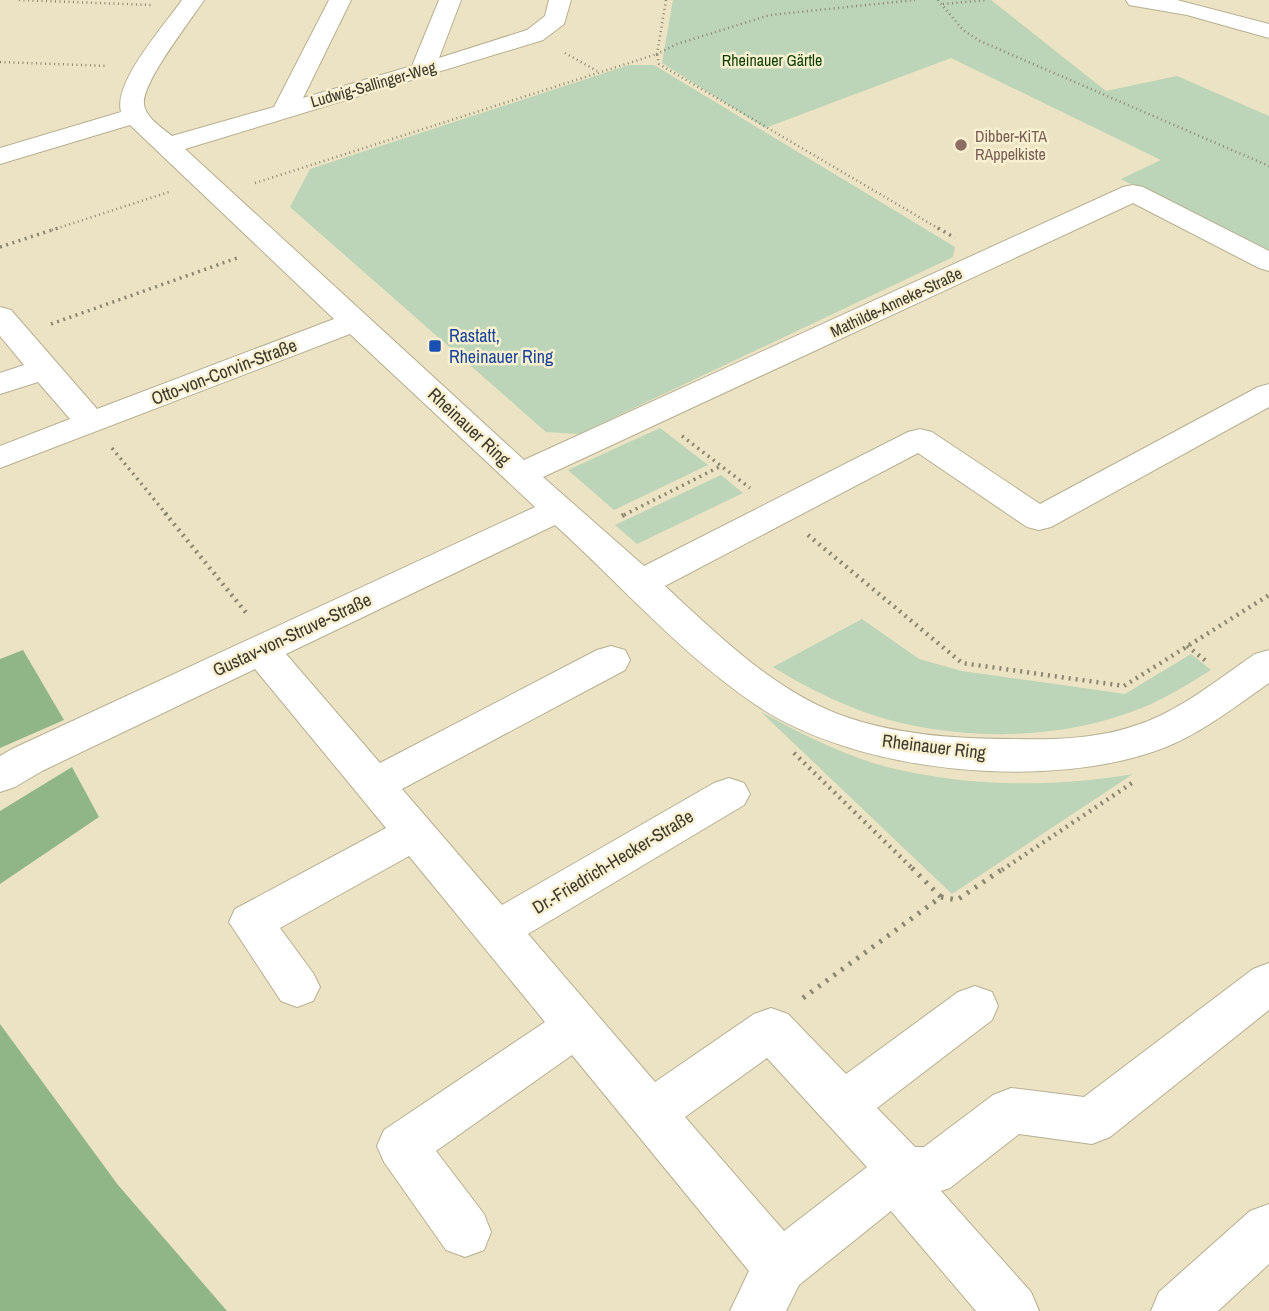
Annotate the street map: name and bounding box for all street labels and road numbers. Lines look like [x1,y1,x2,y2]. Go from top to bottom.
street label: Ludwig-Sallinger-Weg [308,55,439,112]
street label: Mathilde-Anneke-Straße [827,262,965,342]
street label: Otto-von-Corvin-Straße [147,332,300,411]
street label: Rheinauer Ring [423,382,517,472]
street label: Gustav-von-Struve-Straße [208,587,375,682]
street label: Rheinauer Ring [881,728,988,765]
street label: Dr.-Friedrich-Hecker-Straße [528,804,698,920]

